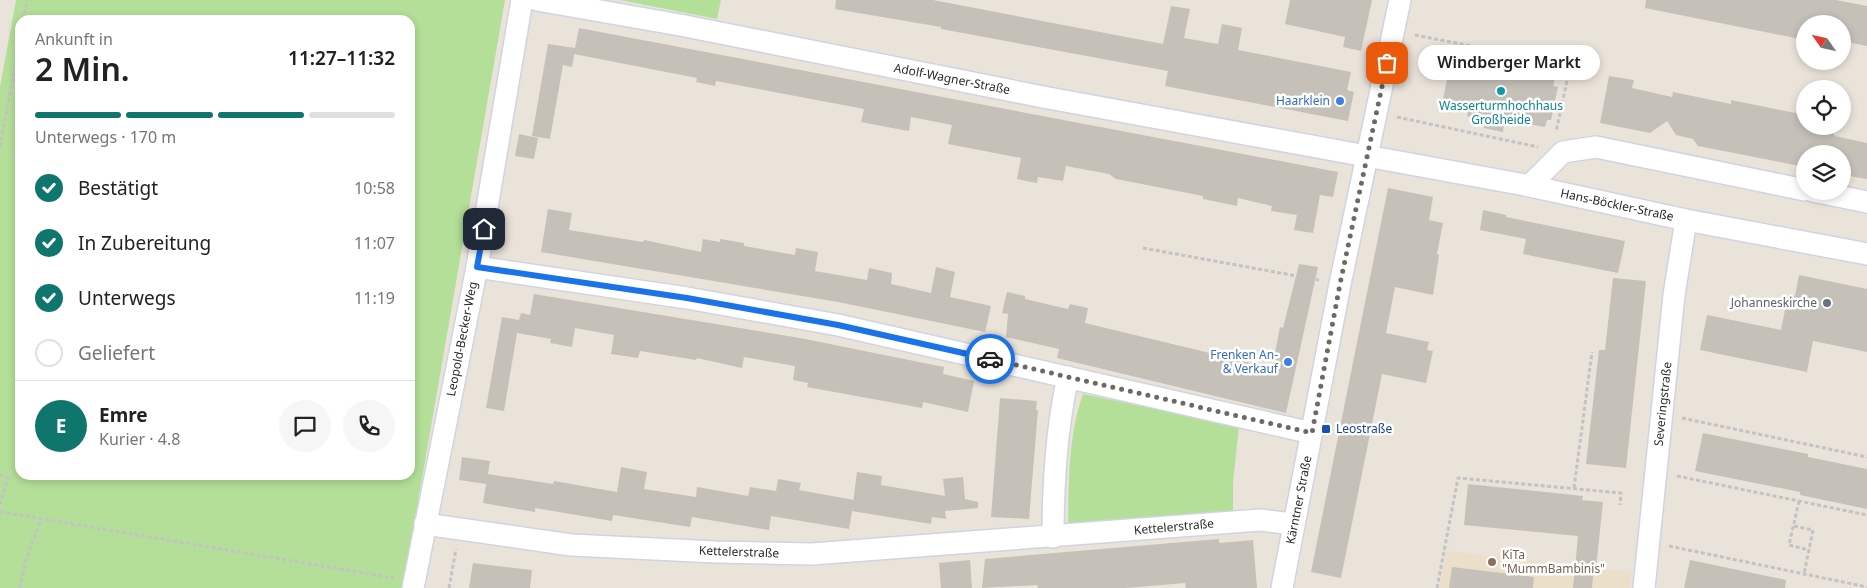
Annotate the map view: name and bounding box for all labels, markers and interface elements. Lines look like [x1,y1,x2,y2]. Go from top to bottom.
north arrow [1796,15,1851,70]
map controls [1796,15,1851,200]
text: Ankunft in [35,28,113,50]
pin [1366,42,1408,84]
text: 11:27–11:32 [288,45,395,71]
callout: Windberger Markt [1417,46,1600,80]
text: 2 Min. [35,47,130,90]
icon: bag [1373,49,1401,77]
text: Windberger Markt [1437,51,1581,73]
street label: Adolf-Wagner-Straße [892,59,1012,98]
button: locate [1796,80,1851,135]
marker: Wasserturmhochhaus Großheide [1495,85,1507,97]
place label: Haarklein [1276,92,1330,109]
marker: Haarklein [1334,95,1346,107]
place label: Wasserturmhochhaus Großheide [1439,97,1563,128]
text: Unterwegs · 170 m [35,126,176,148]
button: layers [1796,145,1851,200]
icon: check [35,174,63,202]
text: Bestätigt [78,175,158,201]
text: 10:58 [354,177,395,199]
street label: Hans-Böckler-Straße [1559,184,1675,225]
pin [463,208,505,250]
icon: home [470,215,498,243]
icon: check [35,229,63,257]
text: In Zubereitung [78,230,211,256]
text: 11:07 [354,232,395,254]
street label: Leopold-Becker-Weg [442,280,481,398]
icon: check [35,284,63,312]
text: Unterwegs [78,285,176,311]
text: 11:19 [354,287,395,309]
place label: Johanneskirche [1730,294,1817,311]
marker: Johanneskirche [1821,297,1833,309]
courier [965,334,1015,384]
text: Geliefert [78,340,155,366]
icon: car [976,345,1004,373]
place label: Frenken An- & Verkauf [1210,346,1279,377]
marker: Frenken An- & Verkauf [1282,356,1294,368]
street label: Severingstraße [1650,361,1675,447]
button: chat [279,400,331,452]
button: phone [343,400,395,452]
text: Emre [99,402,148,428]
text: E [56,413,66,439]
place label: Leostraße [1336,420,1392,437]
marker: Leostraße [1320,423,1332,435]
text: Kurier · 4.8 [99,428,180,450]
street label: Kärntner Straße [1282,454,1315,546]
street label: Kettelerstraße [1133,515,1215,538]
street label: Kettelerstraße [699,542,780,561]
place label: KiTa "MummBambinis" [1502,546,1605,577]
marker: KiTa "MummBambinis" [1486,556,1498,568]

